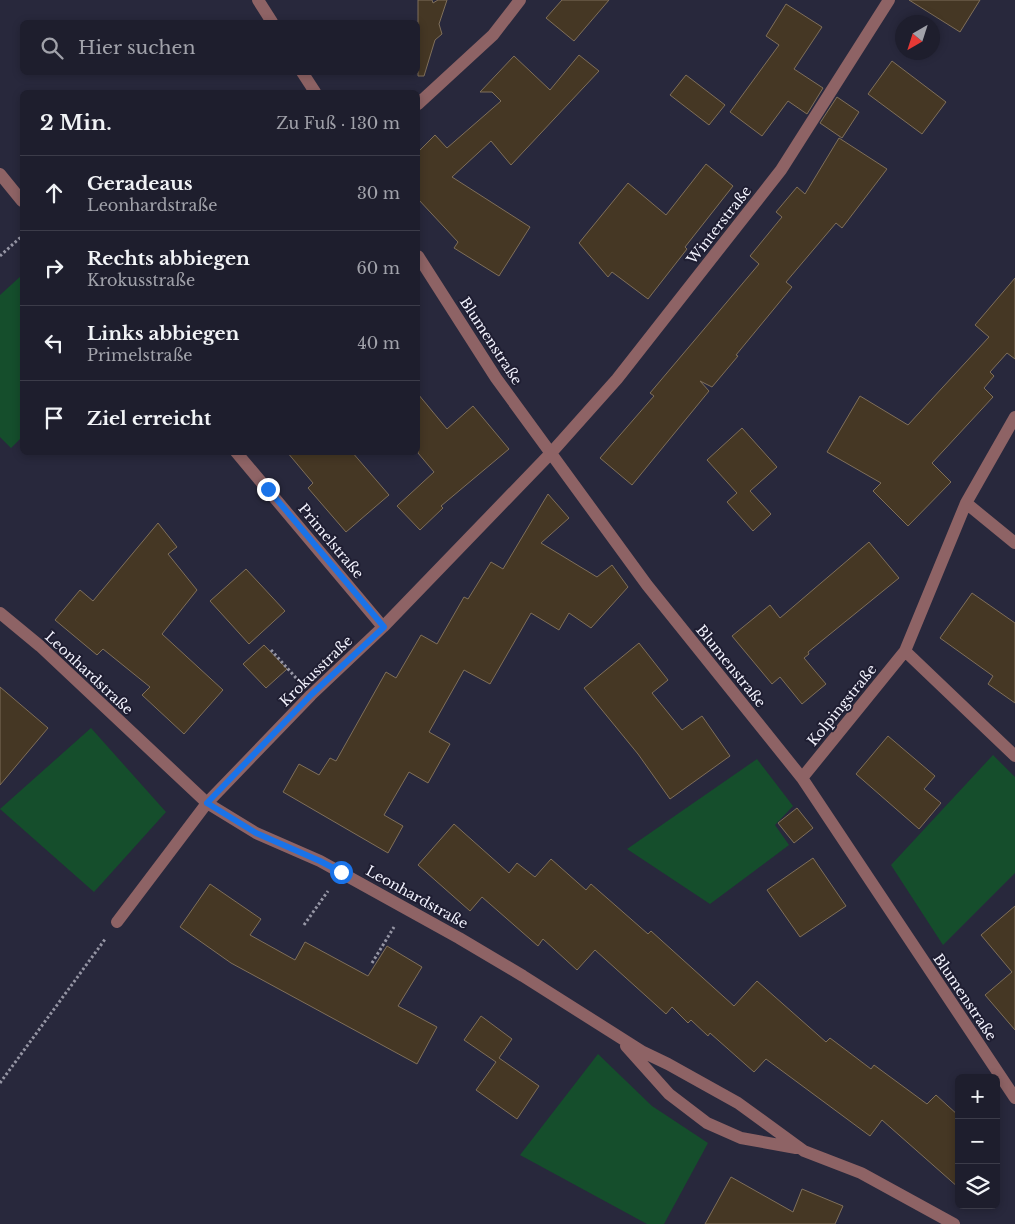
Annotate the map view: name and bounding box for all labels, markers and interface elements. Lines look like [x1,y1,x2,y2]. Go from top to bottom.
north arrow [895,15,940,60]
search box [20,20,420,75]
icon: search [38,34,66,62]
text: Hier suchen [78,36,196,59]
text: 2 Min. [40,110,112,136]
text: Zu Fuß · 130 m [276,113,400,133]
text: Geradeaus [87,172,193,195]
icon: ahead [40,179,68,207]
street label: Winterstraße [682,182,755,269]
text: 30 m [357,183,400,203]
text: Leonhardstraße [87,195,217,215]
text: Rechts abbiegen [87,247,250,270]
icon: right [40,254,68,282]
text: 60 m [357,258,400,278]
text: Krokusstraße [87,270,195,290]
street label: Blumenstraße [456,294,526,388]
text: Links abbiegen [87,322,239,345]
icon: left [40,329,68,357]
text: 40 m [357,333,400,353]
text: Primelstraße [87,345,193,365]
icon: arrive [40,404,68,432]
text: Ziel erreicht [87,407,211,430]
route end [257,478,280,501]
street label: Primelstraße [294,500,368,582]
street label: Blumenstraße [692,621,770,711]
street label: Leonhardstraße [41,628,137,718]
street label: Krokusstraße [276,632,356,710]
street label: Kolpingstraße [803,660,881,750]
route start [330,861,353,884]
street label: Leonhardstraße [363,861,471,933]
street label: Blumenstraße [929,950,1001,1044]
map controls [955,1074,1000,1209]
button: + [955,1074,1000,1119]
button: − [955,1119,1000,1164]
button: layers [955,1164,1000,1209]

